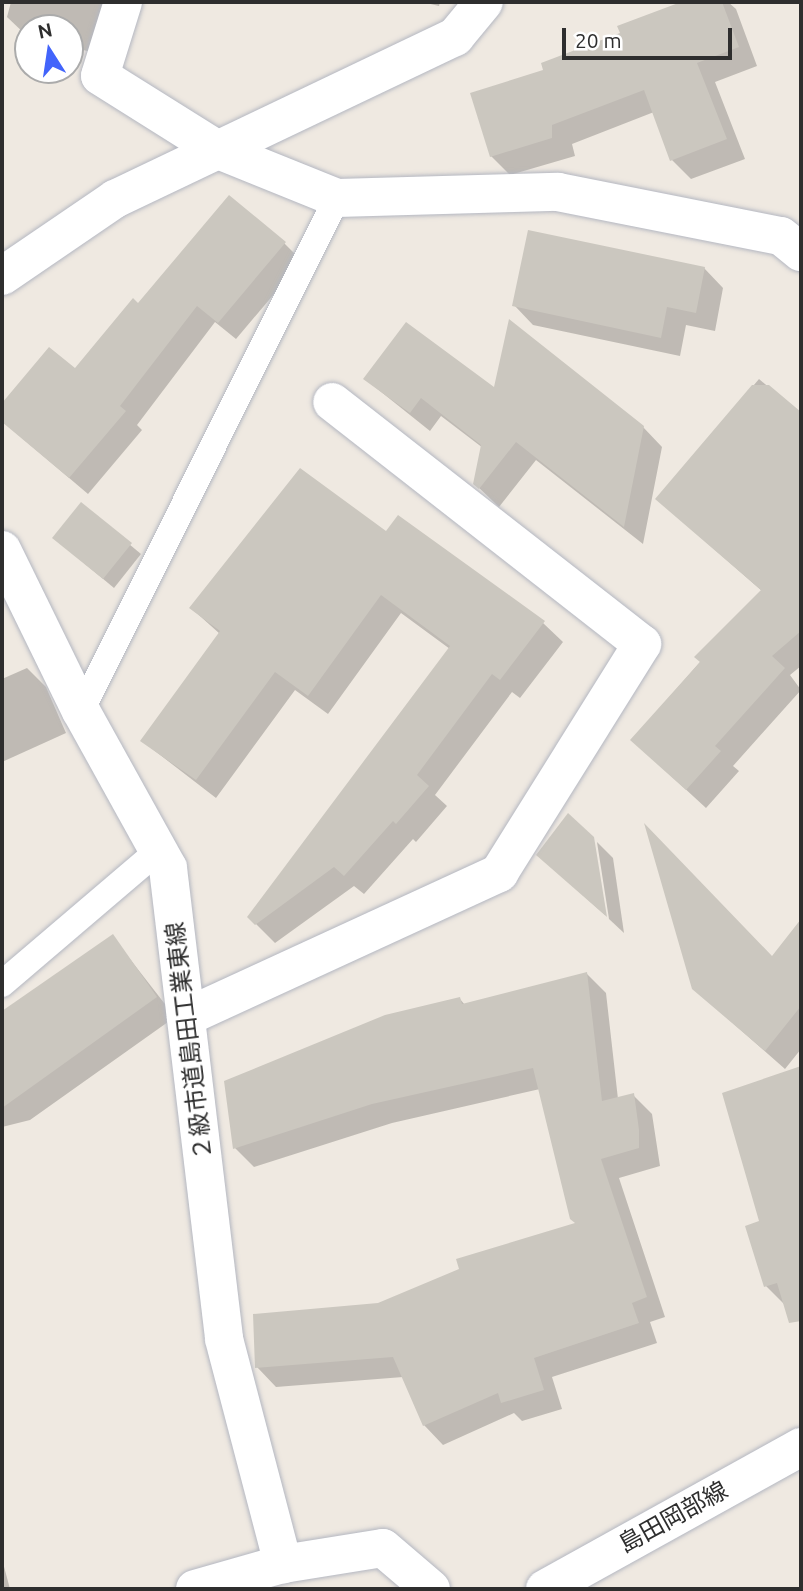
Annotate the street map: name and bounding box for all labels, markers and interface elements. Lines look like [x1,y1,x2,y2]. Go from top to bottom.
north arrow [14,14,84,84]
scale bar [565,14,735,58]
text: N [36,18,54,43]
text: 20 m [575,28,622,52]
street label: ２級市道島田工業東線 [160,920,218,1162]
street label: 島田岡部線 [614,1475,732,1559]

